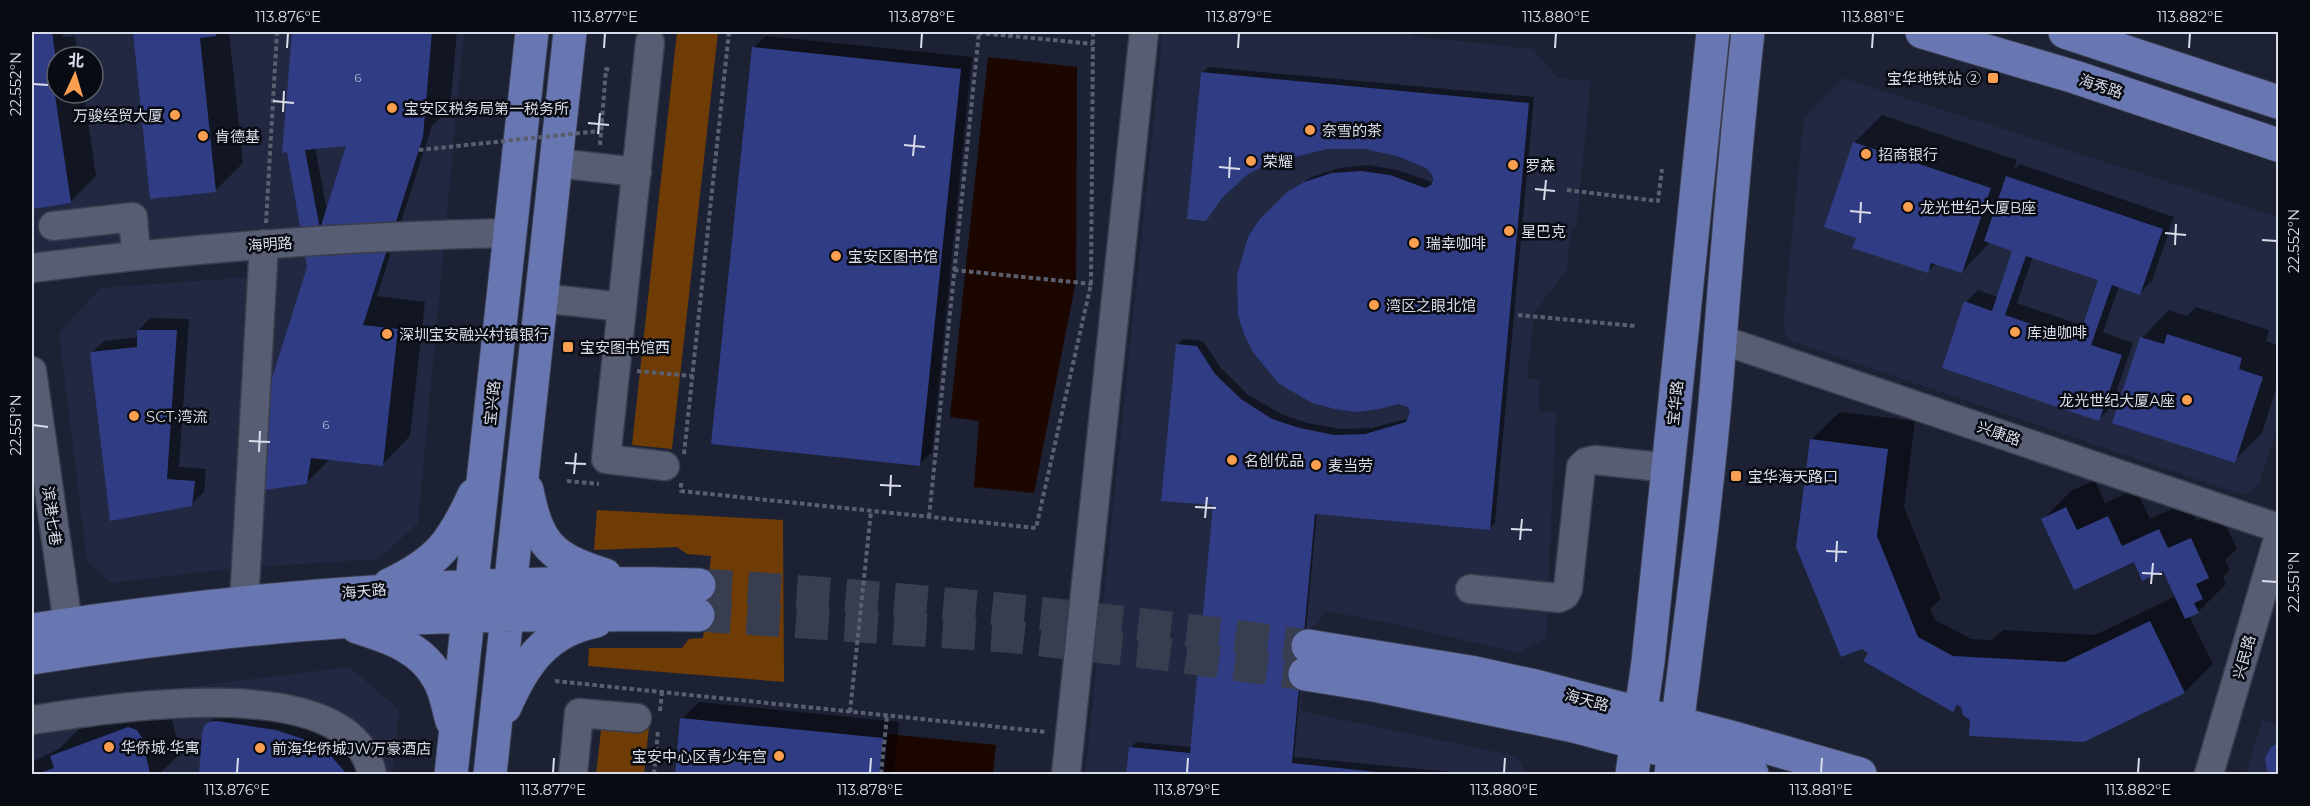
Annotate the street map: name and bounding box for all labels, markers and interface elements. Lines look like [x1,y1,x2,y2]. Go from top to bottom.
text: 113.876°E [255,7,321,26]
text: 113.877°E [572,7,638,26]
text: 113.878°E [889,7,955,26]
text: 113.879°E [1206,7,1272,26]
text: 113.880°E [1522,7,1590,26]
text: 113.881°E [1841,7,1905,26]
text: 113.882°E [2157,7,2223,26]
north arrow [45,45,105,105]
text: 北 [67,50,85,71]
text: 22.552°N [6,52,25,116]
place label: 宝华地铁站 ② [1887,69,1981,88]
house number: 6 [354,70,362,85]
street label: 海秀路 [2077,70,2125,102]
marker: 宝华地铁站 ② [1986,71,2000,85]
place label: 宝安区税务局第一税务所 [404,99,569,118]
marker: 宝安区税务局第一税务所 [385,101,399,115]
place label: 万骏经贸大厦 [73,106,163,125]
marker: 万骏经贸大厦 [168,108,182,122]
place label: 奈雪的茶 [1322,121,1382,140]
marker: 奈雪的茶 [1303,123,1317,137]
place label: 肯德基 [215,127,260,146]
marker: 肯德基 [196,129,210,143]
place label: 招商银行 [1878,145,1938,164]
marker: 招商银行 [1859,147,1873,161]
place label: 荣耀 [1263,152,1293,171]
marker: 荣耀 [1244,154,1258,168]
place label: 罗森 [1525,156,1555,175]
marker: 罗森 [1506,158,1520,172]
place label: 龙光世纪大厦B座 [1920,198,2036,217]
marker: 龙光世纪大厦B座 [1901,200,1915,214]
text: 22.552°N [2284,209,2303,273]
place label: 星巴克 [1521,222,1566,241]
marker: 星巴克 [1502,224,1516,238]
street label: 海明路 [247,233,293,255]
place label: 瑞幸咖啡 [1426,234,1486,253]
marker: 瑞幸咖啡 [1407,236,1421,250]
place label: 宝安区图书馆 [848,247,938,266]
marker: 宝安区图书馆 [829,249,843,263]
place label: 湾区之眼北馆 [1386,296,1476,315]
marker: 湾区之眼北馆 [1367,298,1381,312]
place label: 库迪咖啡 [2027,323,2087,342]
place label: 深圳宝安融兴村镇银行 [399,325,549,344]
marker: 库迪咖啡 [2008,325,2022,339]
marker: 深圳宝安融兴村镇银行 [380,327,394,341]
place label: 宝安图书馆西 [580,338,670,357]
marker: 宝安图书馆西 [561,340,575,354]
street label: 宝兴路 [480,380,504,426]
street label: 宝华路 [1663,380,1687,426]
place label: 龙光世纪大厦A座 [2059,391,2175,410]
marker: 龙光世纪大厦A座 [2180,393,2194,407]
text: 22.551°N [6,394,25,456]
place label: SCT·湾流 [146,407,208,426]
marker: SCT·湾流 [127,409,141,423]
house number: 6 [322,417,330,432]
street label: 兴康路 [1975,417,2023,449]
place label: 名创优品 [1244,451,1304,470]
marker: 名创优品 [1225,453,1239,467]
place label: 麦当劳 [1328,456,1373,475]
marker: 麦当劳 [1309,458,1323,472]
place label: 宝华海天路口 [1748,467,1838,486]
marker: 宝华海天路口 [1729,469,1743,483]
street label: 滨港七巷 [38,485,66,547]
text: 22.551°N [2284,551,2303,613]
street label: 海天路 [341,580,387,602]
street label: 兴民路 [2229,633,2259,681]
street label: 海天路 [1563,685,1611,715]
place label: 华侨城·华寓 [121,738,200,757]
place label: 前海华侨城JW万豪酒店 [272,739,431,758]
marker: 华侨城·华寓 [102,740,116,754]
marker: 前海华侨城JW万豪酒店 [253,741,267,755]
place label: 宝安中心区青少年宫 [632,747,767,766]
marker: 宝安中心区青少年宫 [772,749,786,763]
text: 113.876°E [204,780,270,799]
text: 113.877°E [520,780,586,799]
text: 113.878°E [837,780,903,799]
text: 113.879°E [1154,780,1220,799]
text: 113.880°E [1470,780,1538,799]
text: 113.881°E [1789,780,1853,799]
text: 113.882°E [2105,780,2171,799]

